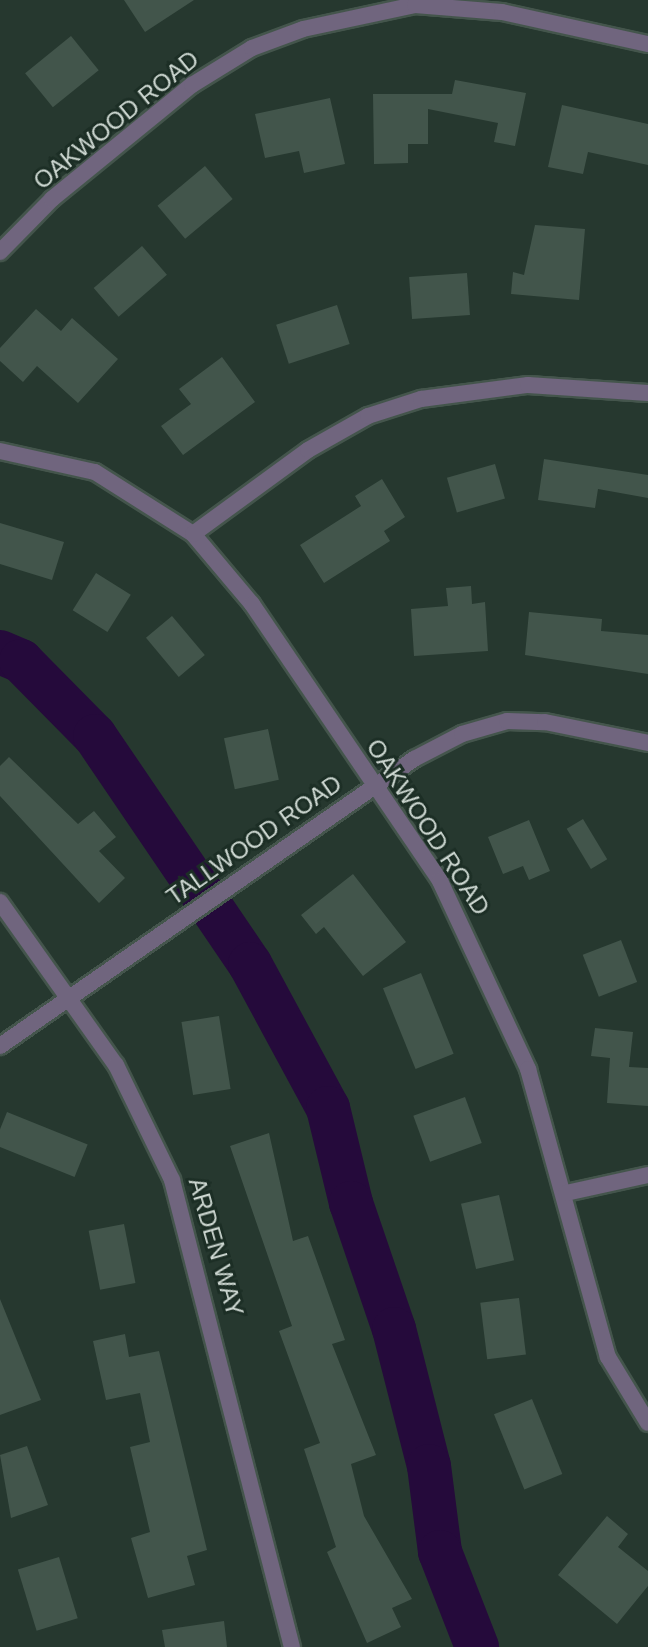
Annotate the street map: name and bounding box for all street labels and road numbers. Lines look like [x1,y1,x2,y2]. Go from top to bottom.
street label: OAKWOOD ROAD [28,45,204,195]
street label: OAKWOOD ROAD [360,734,496,920]
street label: TALLWOOD ROAD [161,769,347,911]
street label: ARDEN WAY [182,1174,250,1320]

